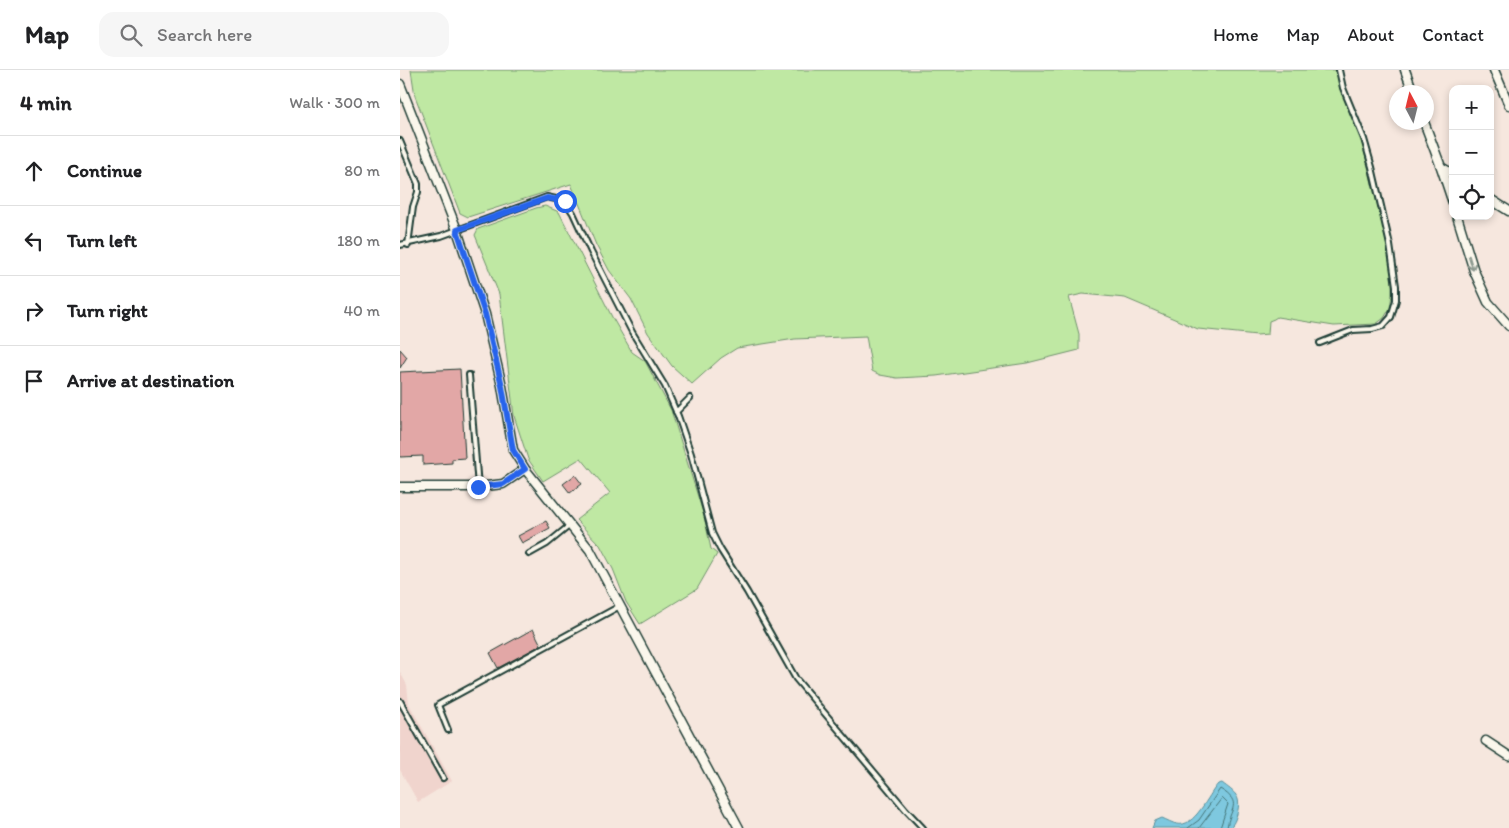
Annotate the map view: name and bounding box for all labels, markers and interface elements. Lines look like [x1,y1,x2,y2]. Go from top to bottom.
search box [99,12,449,57]
text: Map [25,20,69,49]
icon: search [117,21,145,49]
text: Search here [157,23,252,46]
text: Home [1213,24,1259,46]
text: Map [1287,24,1320,46]
text: About [1348,24,1394,46]
text: Contact [1422,24,1484,46]
north arrow [1389,85,1434,130]
map controls [1449,85,1494,220]
button: + [1449,85,1494,130]
text: 4 min [20,90,72,115]
text: Walk · 300 m [289,93,380,112]
button: − [1449,130,1494,175]
icon: ahead [20,157,48,185]
text: Continue [67,159,142,182]
text: 80 m [344,161,380,180]
button: locate [1449,175,1494,220]
route start [554,190,577,213]
icon: left [20,227,48,255]
text: Turn left [67,229,137,252]
text: 180 m [337,231,380,250]
one-way arrow [1467,254,1477,270]
icon: right [20,297,48,325]
text: Turn right [67,299,148,322]
text: 40 m [343,301,380,320]
icon: arrive [20,367,48,395]
text: Arrive at destination [67,369,234,392]
route end [467,476,490,499]

